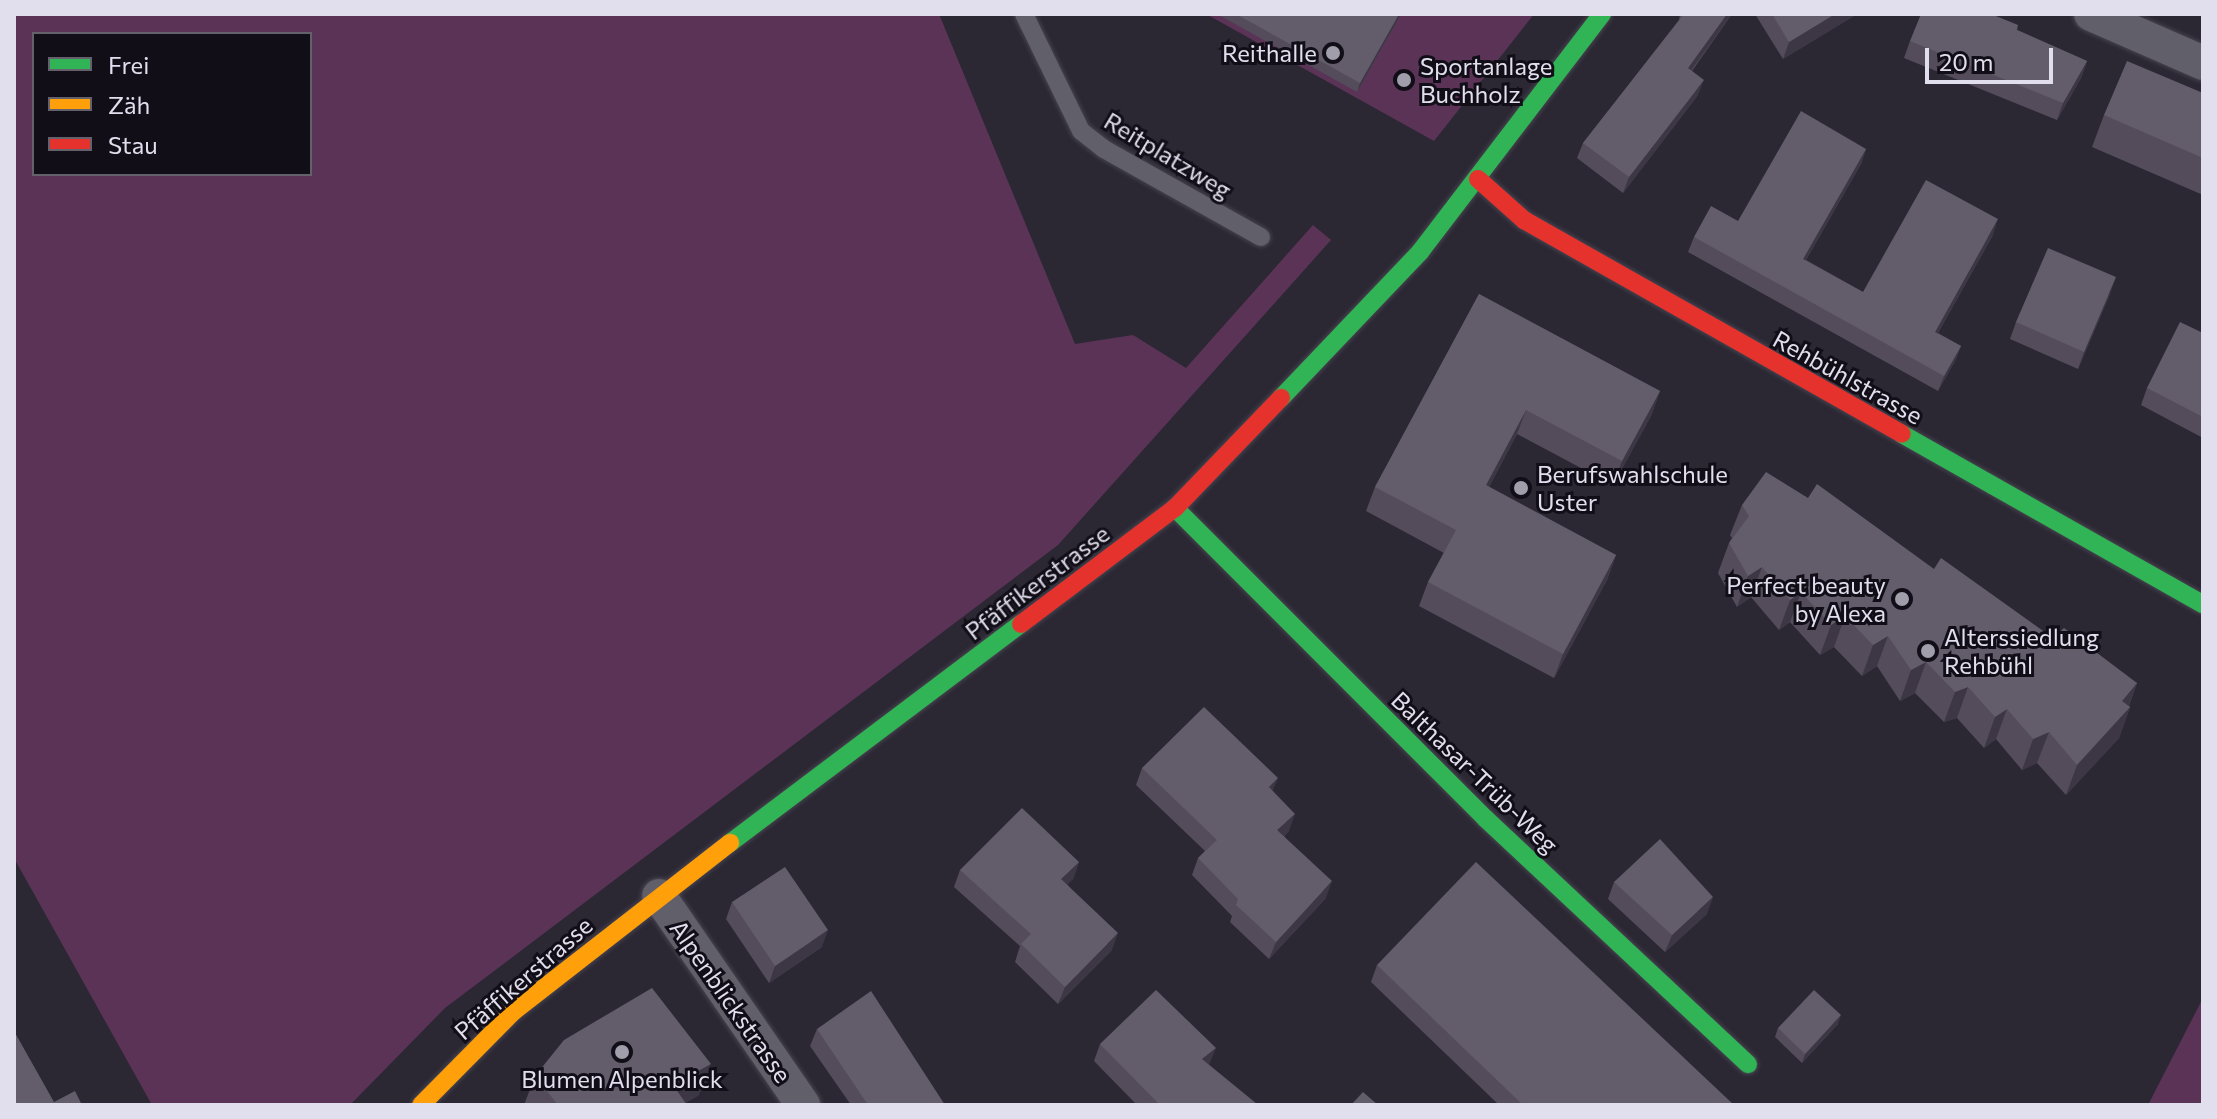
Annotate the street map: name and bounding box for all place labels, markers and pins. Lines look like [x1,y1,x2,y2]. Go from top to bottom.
place label: Reithalle [1222,39,1317,67]
marker: Reithalle [1324,44,1342,62]
place label: Sportanlage Buchholz [1420,52,1552,108]
marker: Sportanlage Buchholz [1395,71,1413,89]
place label: Berufswahlschule Uster [1537,460,1728,516]
marker: Berufswahlschule Uster [1512,479,1530,497]
place label: Perfect beauty by Alexa [1726,571,1886,627]
marker: Perfect beauty by Alexa [1893,590,1911,608]
place label: Alterssiedlung Rehbühl [1944,623,2099,679]
marker: Alterssiedlung Rehbühl [1919,642,1937,660]
marker: Blumen Alpenblick [613,1043,631,1061]
place label: Blumen Alpenblick [521,1065,723,1093]

